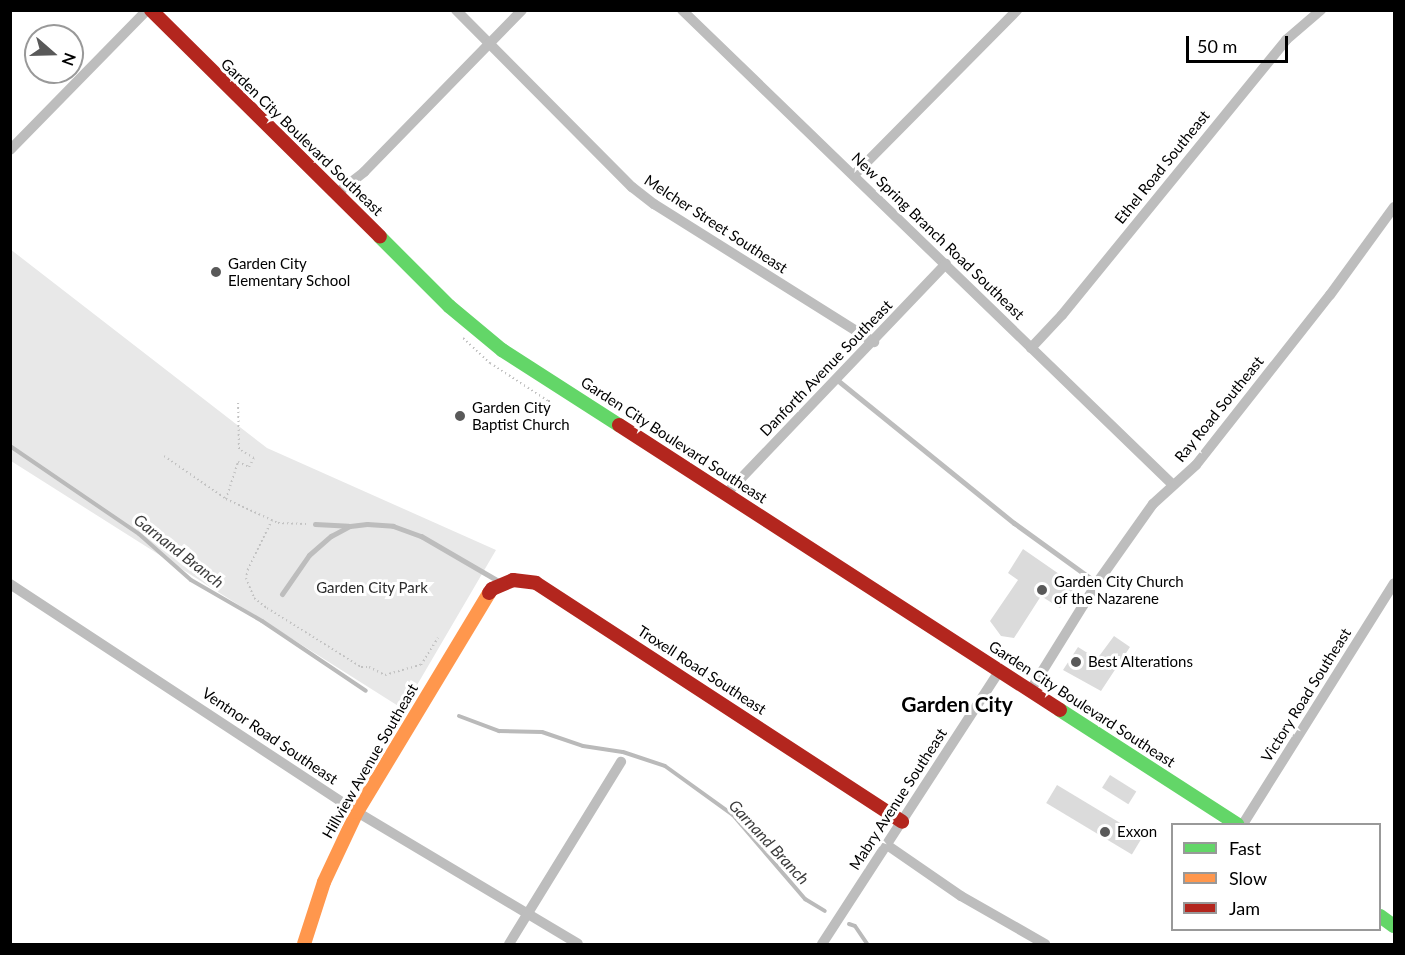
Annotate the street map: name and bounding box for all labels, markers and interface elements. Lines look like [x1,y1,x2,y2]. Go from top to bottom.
north arrow [24,24,84,84]
scale bar [1189,24,1291,62]
text: 50 m [1197,35,1237,57]
text: N [58,51,81,69]
street label: Garden City Boulevard Southeast [217,55,387,219]
street label: Ethel Road Southeast [1111,107,1213,227]
street label: New Spring Branch Road Southeast [848,149,1028,323]
street label: Melcher Street Southeast [641,171,791,277]
place label: Garden City Elementary School [228,254,351,289]
marker: Garden City Elementary School [209,265,223,279]
street label: Danforth Avenue Southeast [756,296,896,440]
street label: Ray Road Southeast [1171,352,1267,466]
street label: Garden City Boulevard Southeast [577,373,771,507]
place label: Garden City Baptist Church [472,398,570,433]
marker: Garden City Baptist Church [453,409,467,423]
water label: Garnand Branch [130,510,228,592]
place label: Garden City Church of the Nazarene [1054,572,1184,607]
park label: Garden City Park [316,579,428,597]
marker: Garden City Church of the Nazarene [1035,583,1049,597]
street label: Troxell Road Southeast [634,622,770,718]
street label: Victory Road Southeast [1257,625,1355,765]
street label: Garden City Boulevard Southeast [985,637,1179,771]
place label: Best Alterations [1088,653,1193,671]
marker: Best Alterations [1069,655,1083,669]
street label: Hillview Avenue Southeast [318,680,422,842]
street label: Ventnor Road Southeast [199,684,341,788]
district label: Garden City [901,691,1013,717]
street label: Mabry Avenue Southeast [845,724,951,874]
water label: Garnand Branch [725,796,813,888]
place label: Exxon [1117,823,1157,841]
legend [1171,823,1381,931]
marker: Exxon [1098,825,1112,839]
text: Fast [1229,837,1261,859]
text: Slow [1229,867,1267,889]
text: Jam [1229,897,1260,919]

